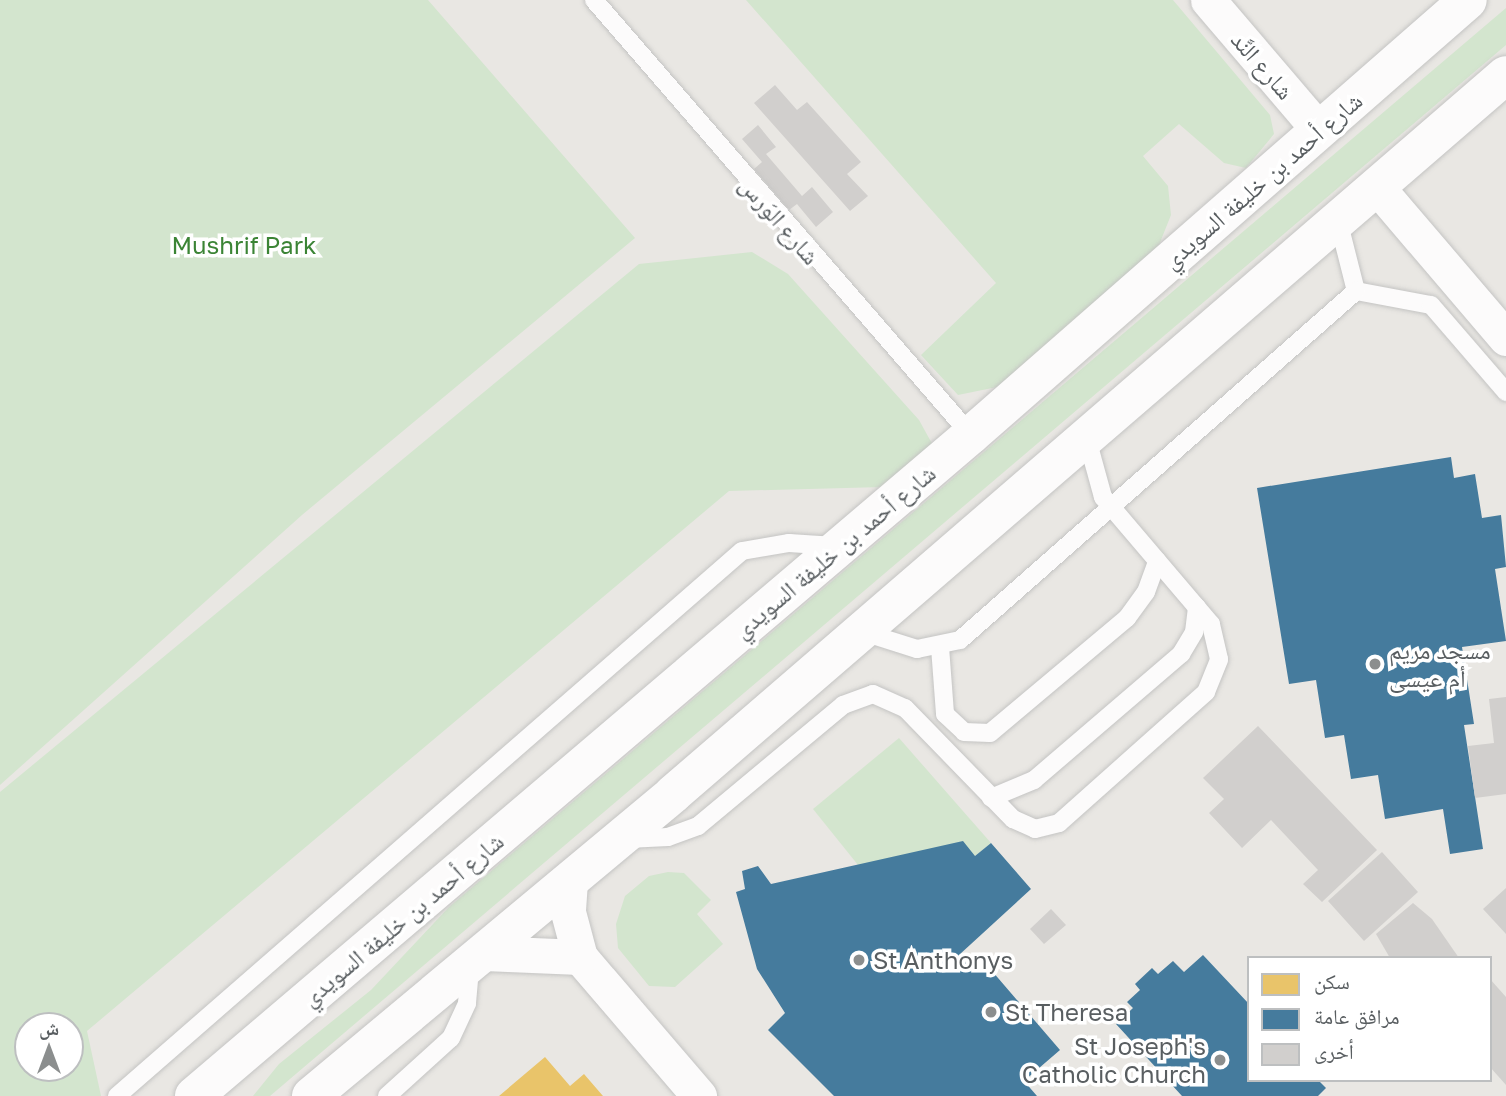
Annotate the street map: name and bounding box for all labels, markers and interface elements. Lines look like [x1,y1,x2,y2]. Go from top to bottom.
street label: شارع النَّد [1226,25,1300,105]
street label: شارع أحمد بن خليفة السويدي [1156,86,1368,274]
street label: شارع الوَرس [734,170,826,270]
park label: Mushrif Park [171,231,317,259]
street label: شارع أحمد بن خليفة السويدي [727,458,941,644]
place label: مسجد مريم أم عيسى [1389,636,1491,692]
marker: مسجد مريم أم عيسى [1367,656,1383,672]
street label: شارع أحمد بن خليفة السويدي [295,826,509,1012]
place label: St Anthonys [873,946,1013,974]
marker: St Anthonys [851,952,867,968]
legend [1247,956,1492,1082]
text: سكن [1314,968,1350,994]
place label: St Theresa [1005,998,1128,1026]
text: مرافق عامة [1314,1003,1400,1029]
marker: St Theresa [983,1004,999,1020]
north arrow [14,1012,84,1082]
text: ش [39,1016,59,1039]
place label: St Joseph's Catholic Church [1022,1032,1206,1088]
text: أخرى [1314,1038,1354,1064]
marker: St Joseph's Catholic Church [1212,1052,1228,1068]

